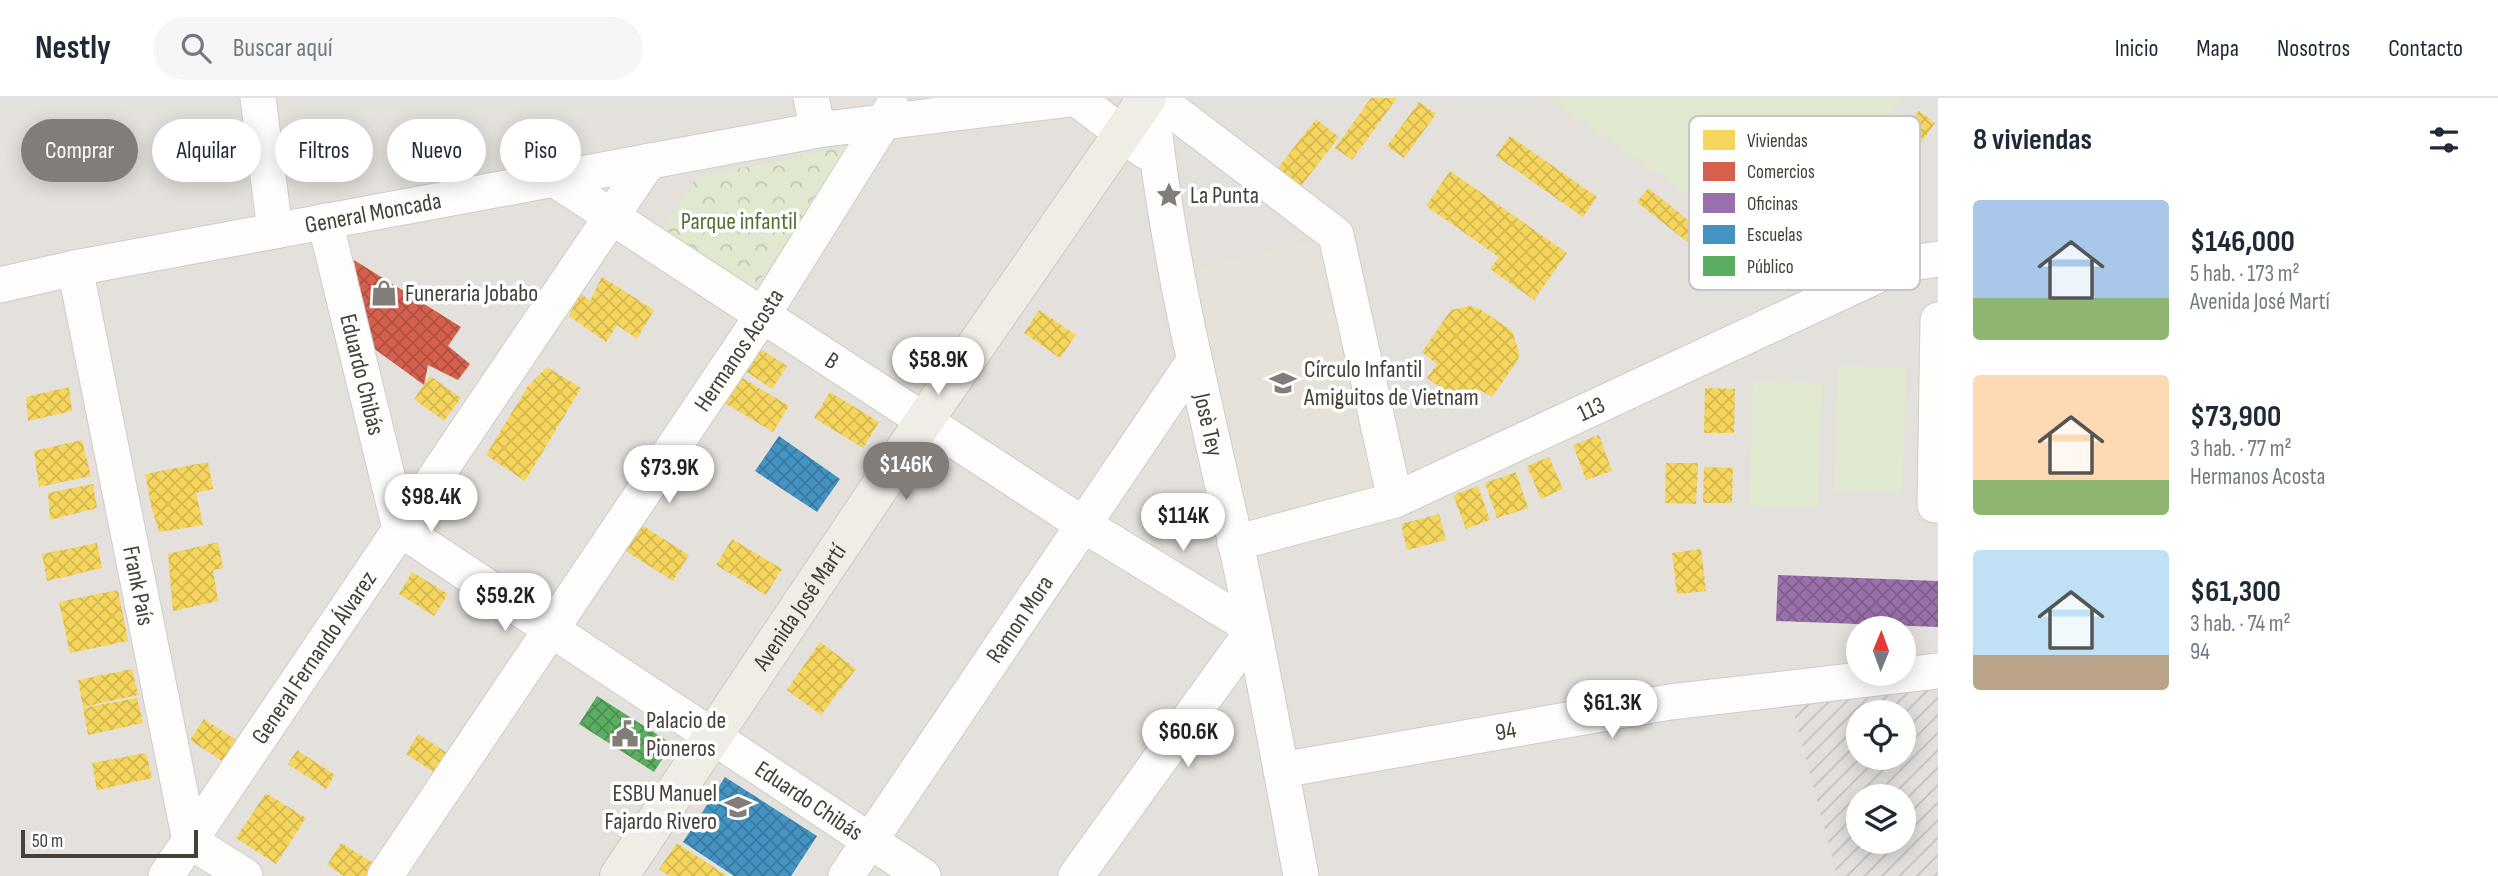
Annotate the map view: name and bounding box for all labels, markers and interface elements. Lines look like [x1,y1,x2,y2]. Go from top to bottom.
search box [153,17,643,80]
text: Nestly [35,28,111,68]
icon: search [177,29,215,67]
text: Buscar aquí [233,33,333,64]
text: Inicio [2115,34,2158,63]
text: Mapa [2196,34,2239,63]
text: Nosotros [2277,34,2350,63]
text: Contacto [2388,34,2463,63]
legend [1689,116,1920,290]
chip: Comprar [21,119,138,182]
chip: Alquilar [152,119,261,182]
chip: Filtros [275,119,373,182]
chip: Nuevo [387,119,486,182]
chip: Piso [500,119,581,182]
icon: filters [2425,121,2463,159]
text: 8 viviendas [1973,122,2092,158]
text: Viviendas [1747,130,1808,153]
text: Comercios [1747,161,1815,184]
place icon: La Punta [1154,180,1184,210]
place label: La Punta [1190,181,1259,210]
street label: General Moncada [303,186,444,240]
text: Oficinas [1747,193,1798,216]
park label: Parque infantil [681,207,797,236]
text: Escuelas [1747,224,1803,247]
text: $146,000 [2190,224,2295,260]
icon: home [2029,228,2113,312]
text: Público [1747,256,1794,279]
text: 5 hab. · 173 m² [2190,260,2300,288]
shop icon: Funeraria Jobabo [369,278,399,308]
place label: Funeraria Jobabo [405,279,538,308]
street label: Hermanos Acosta [688,284,790,417]
text: Avenida José Martí [2190,288,2330,316]
street label: Eduardo Chibás [333,311,391,438]
pin: $58.9K [881,338,995,397]
street label: B [819,346,844,376]
text: $58.9K [908,346,968,374]
place label: Círculo Infantil Amiguitos de Vietnam [1303,355,1479,412]
school or university icon: Círculo Infantil Amiguitos de Vietnam [1268,368,1298,398]
street label: Josè Tey [1187,389,1230,459]
street label: 113 [1573,390,1610,428]
text: $73,900 [2190,399,2281,435]
icon: home [2029,403,2113,487]
text: 3 hab. · 77 m² [2190,435,2292,463]
pin: $146K [857,442,955,502]
pin: $73.9K [612,446,726,505]
text: $146K [879,451,933,479]
text: $73.9K [639,454,699,482]
text: Hermanos Acosta [2190,463,2325,491]
pin: $98.4K [374,474,488,534]
text: $98.4K [401,483,461,511]
pin: $114K [1134,494,1232,553]
text: $114K [1157,502,1209,530]
street label: Avenida José Martí [747,538,853,677]
street label: Frank País [116,544,160,628]
street label: General Fernando Álvarez [245,565,383,750]
street label: Ramon Mora [980,570,1060,669]
pin: $59.2K [448,574,562,633]
text: $61,300 [2190,574,2281,610]
icon: home [2029,578,2113,662]
text: $59.2K [475,582,535,610]
text: 3 hab. · 74 m² [2190,610,2291,638]
north arrow [1846,616,1916,686]
map controls [1846,616,1916,854]
text: 94 [2190,638,2210,666]
pin: $61.3K [1555,680,1669,740]
text: $61.3K [1582,689,1642,717]
button: locate [1846,700,1916,770]
place label: Palacio de Pioneros [646,706,726,763]
pin: $60.6K [1131,710,1245,769]
street label: 94 [1493,715,1518,747]
text: $60.6K [1158,718,1218,746]
public building icon: Palacio de Pioneros [610,719,640,749]
street label: Eduardo Chibás [749,755,868,847]
place label: ESBU Manuel Fajardo Rivero [605,779,717,836]
button: layers [1846,784,1916,854]
school or university icon: ESBU Manuel Fajardo Rivero [723,792,753,822]
scale bar [21,827,198,859]
text: 50 m [32,830,63,853]

